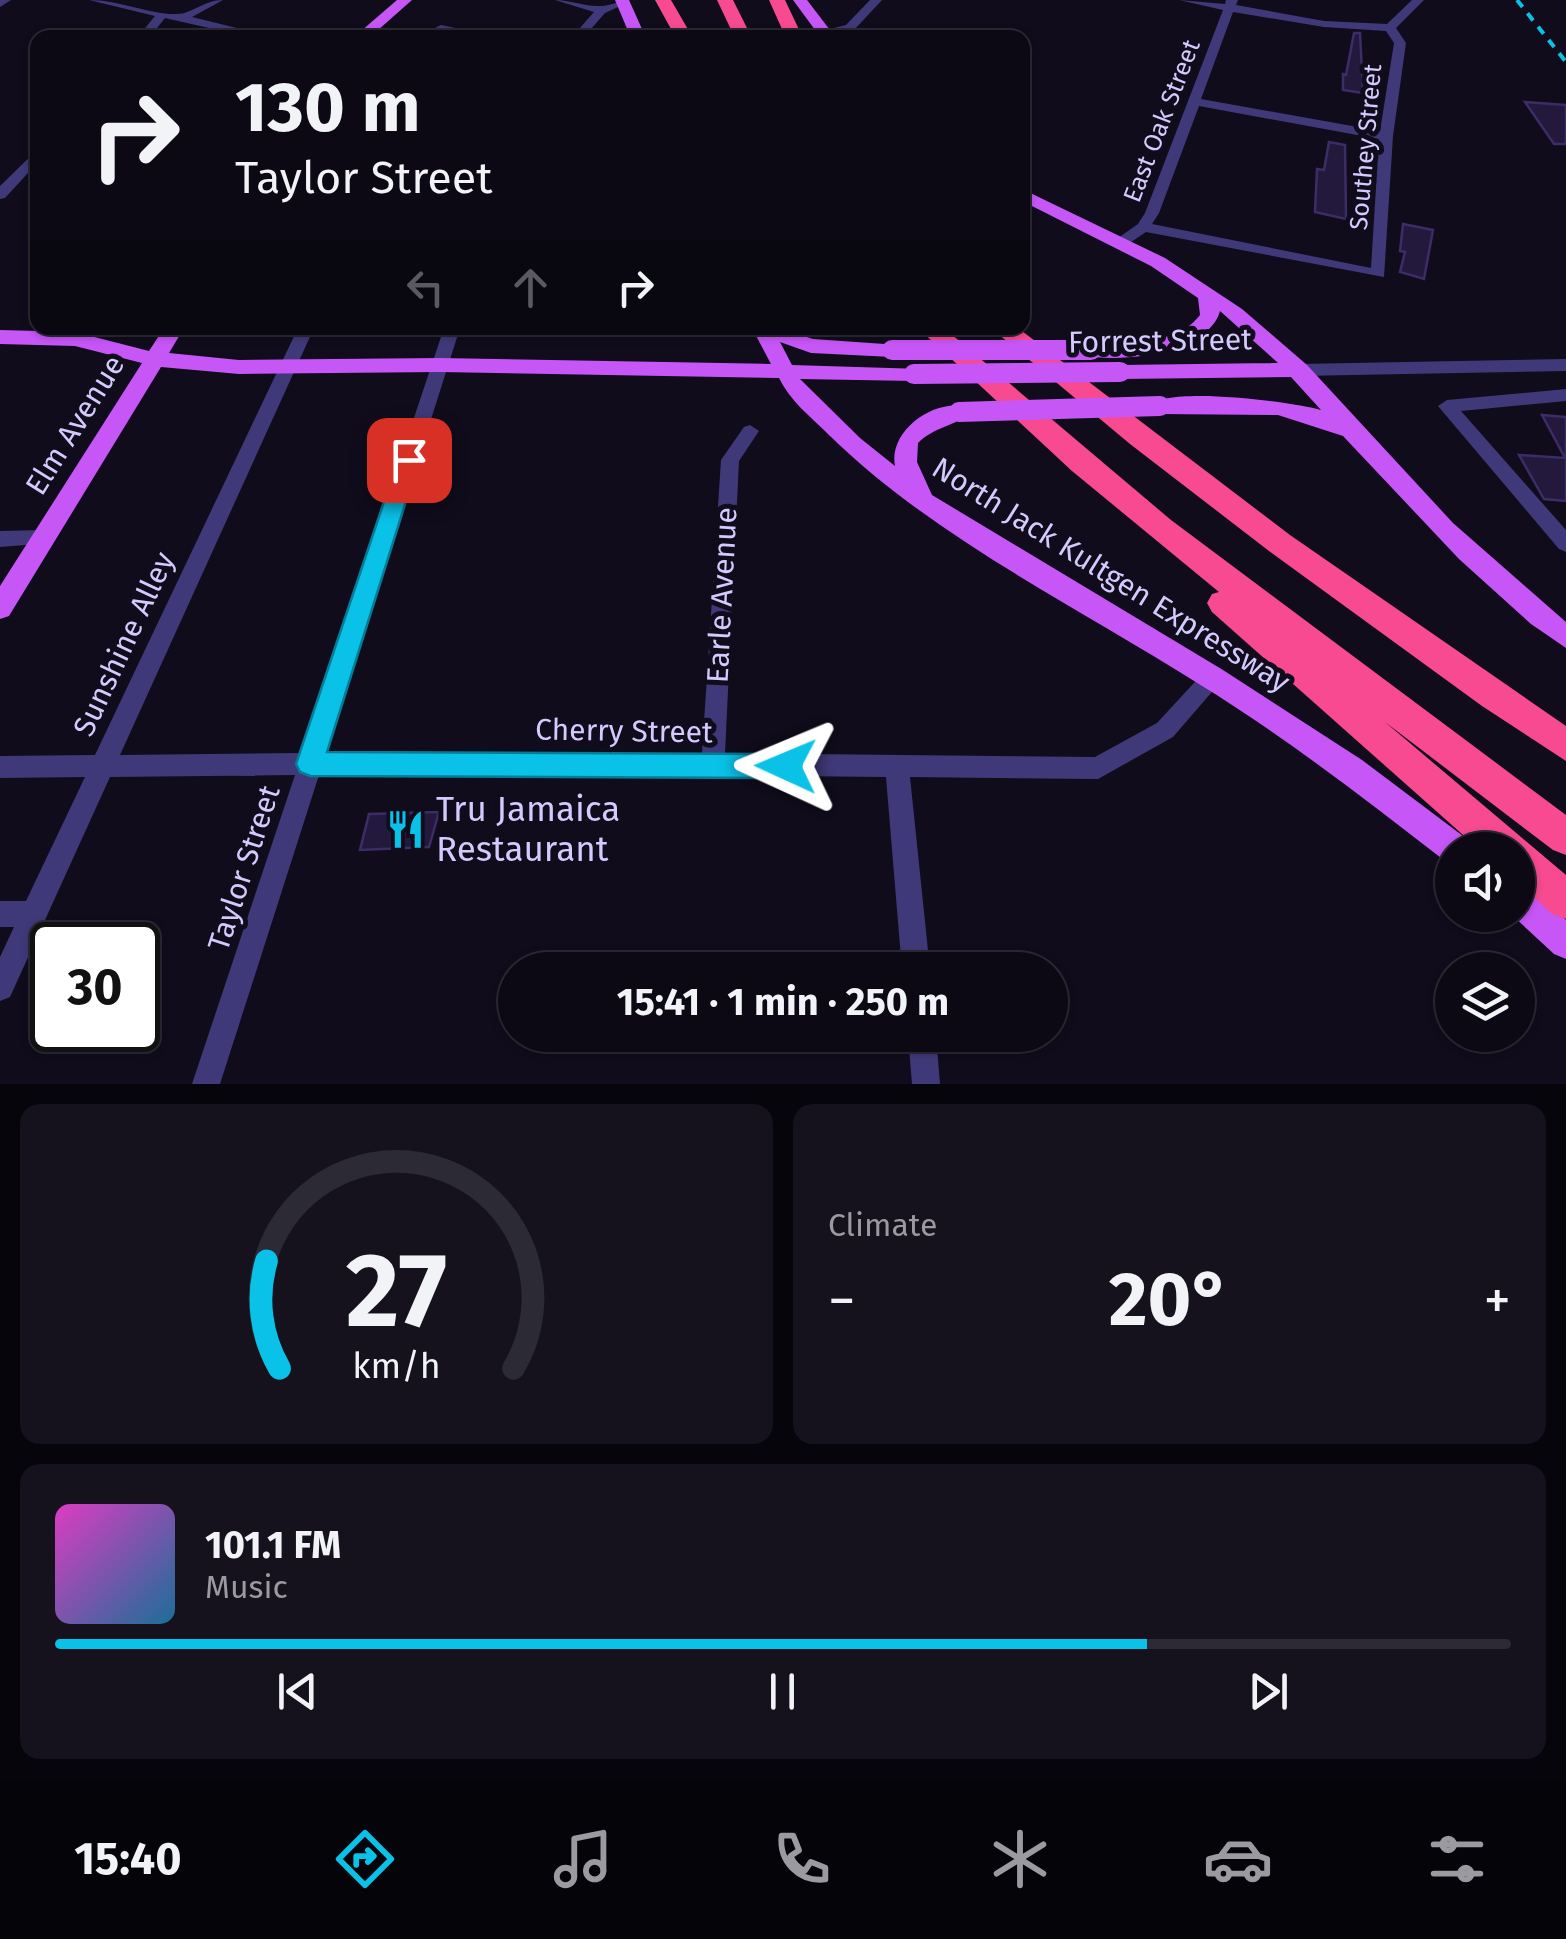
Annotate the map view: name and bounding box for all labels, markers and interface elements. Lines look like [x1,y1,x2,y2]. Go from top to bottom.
street label: East Oak Street [1117,35,1207,207]
street label: Southey Street [1344,62,1388,231]
text: 130 m [235,66,421,150]
icon: right [70,70,200,200]
text: Taylor Street [235,151,493,205]
icon: left [398,260,453,315]
icon: ahead [503,260,558,315]
icon: right [608,260,663,315]
street label: Forrest Street [1068,321,1252,361]
street label: Elm Avenue [18,349,132,501]
pin [367,418,452,503]
icon: arrive [382,433,437,488]
street label: North Jack Kultgen Expressway [926,450,1297,700]
street label: Earle Avenue [699,506,745,684]
street label: Sunshine Alley [66,546,182,742]
street label: Cherry Street [535,711,713,751]
position arrow [734,714,838,818]
street label: Taylor Street [200,781,288,955]
place label: Tru Jamaica Restaurant [436,788,620,870]
restaurant icon: Tru Jamaica Restaurant [385,808,427,850]
map controls [1435,832,1535,1052]
button: sound [1435,832,1535,932]
speed limit sign: 30 [30,922,160,1052]
button: layers [1435,952,1535,1052]
text: 15:41 · 1 min · 250 m [617,979,949,1025]
text: Climate [828,1206,937,1244]
text: 27 [346,1229,447,1354]
text: 20° [1109,1255,1230,1345]
text: − [828,1268,856,1334]
text: + [1484,1268,1511,1334]
text: km/h [352,1345,441,1387]
text: 101.1 FM [205,1522,341,1568]
text: Music [205,1568,288,1606]
icon: previous [270,1664,325,1719]
icon: pause [755,1664,810,1719]
icon: next [1241,1664,1296,1719]
icon: directions [330,1824,400,1894]
icon: music [548,1824,618,1894]
icon: phone [767,1824,837,1894]
icon: climate [985,1824,1055,1894]
icon: car [1203,1824,1273,1894]
icon: filters [1422,1824,1492,1894]
text: 15:40 [74,1832,182,1886]

